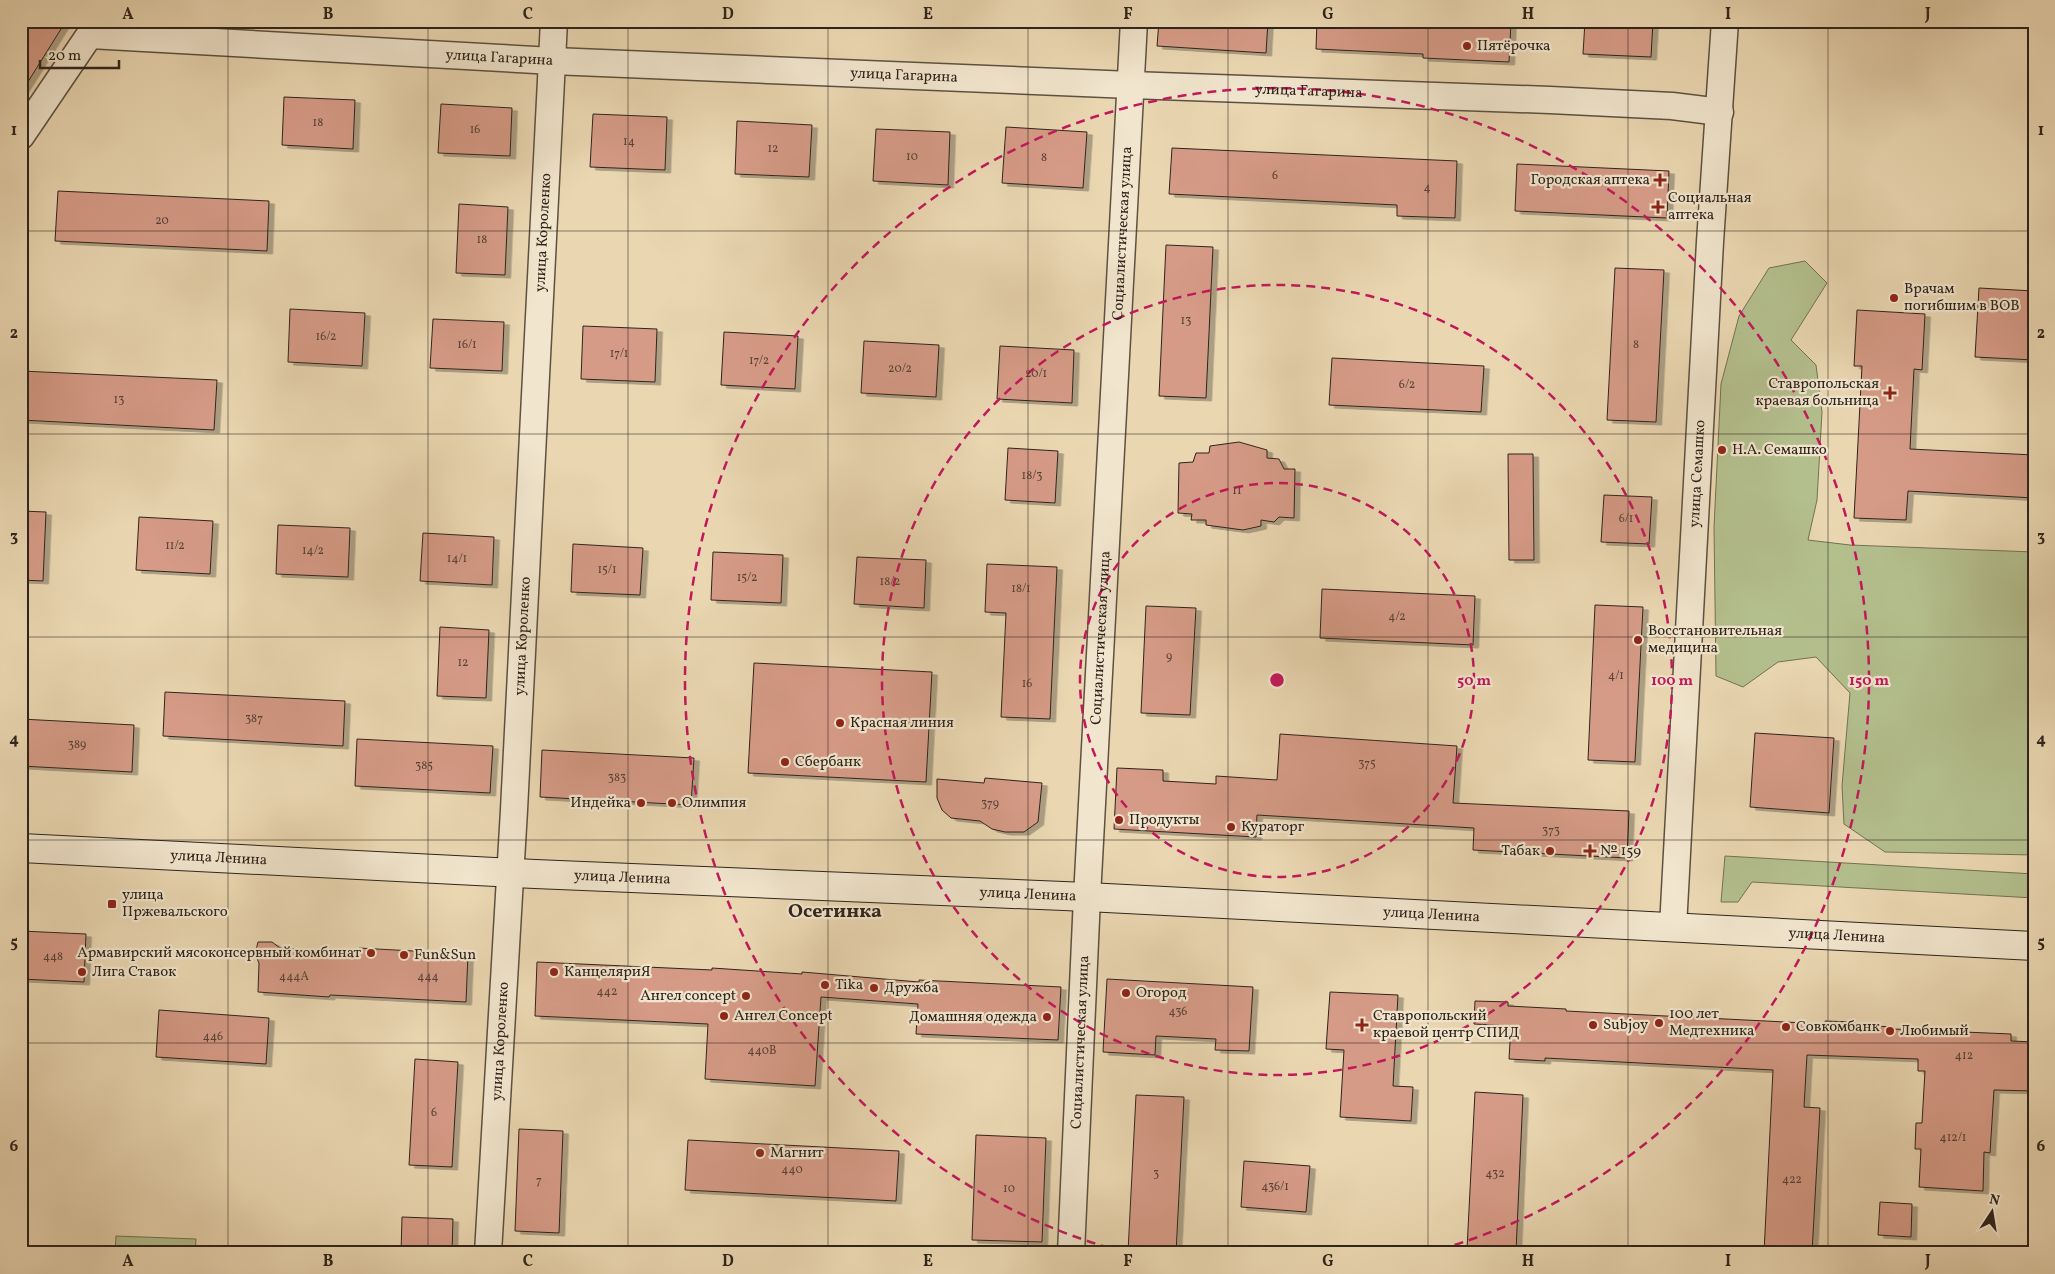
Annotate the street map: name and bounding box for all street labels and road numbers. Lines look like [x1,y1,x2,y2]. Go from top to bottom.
street label: улица Гагарина [445,44,554,71]
street label: улица Гагарина [850,63,958,88]
street label: улица Гагарина [1254,79,1363,104]
street label: Социалистическая улица [1107,146,1138,321]
street label: улица Короленко [530,172,557,293]
street label: улица Семашко [1684,419,1711,528]
street label: Социалистическая улица [1086,550,1116,725]
street label: улица Короленко [509,576,536,696]
street label: улица Ленина [170,845,268,871]
street label: улица Ленина [573,865,671,890]
street label: улица Ленина [979,882,1077,907]
street label: улица Ленина [1382,902,1480,928]
street label: улица Ленина [1788,923,1886,949]
street label: Социалистическая улица [1066,955,1095,1130]
street label: улица Короленко [486,981,514,1101]

